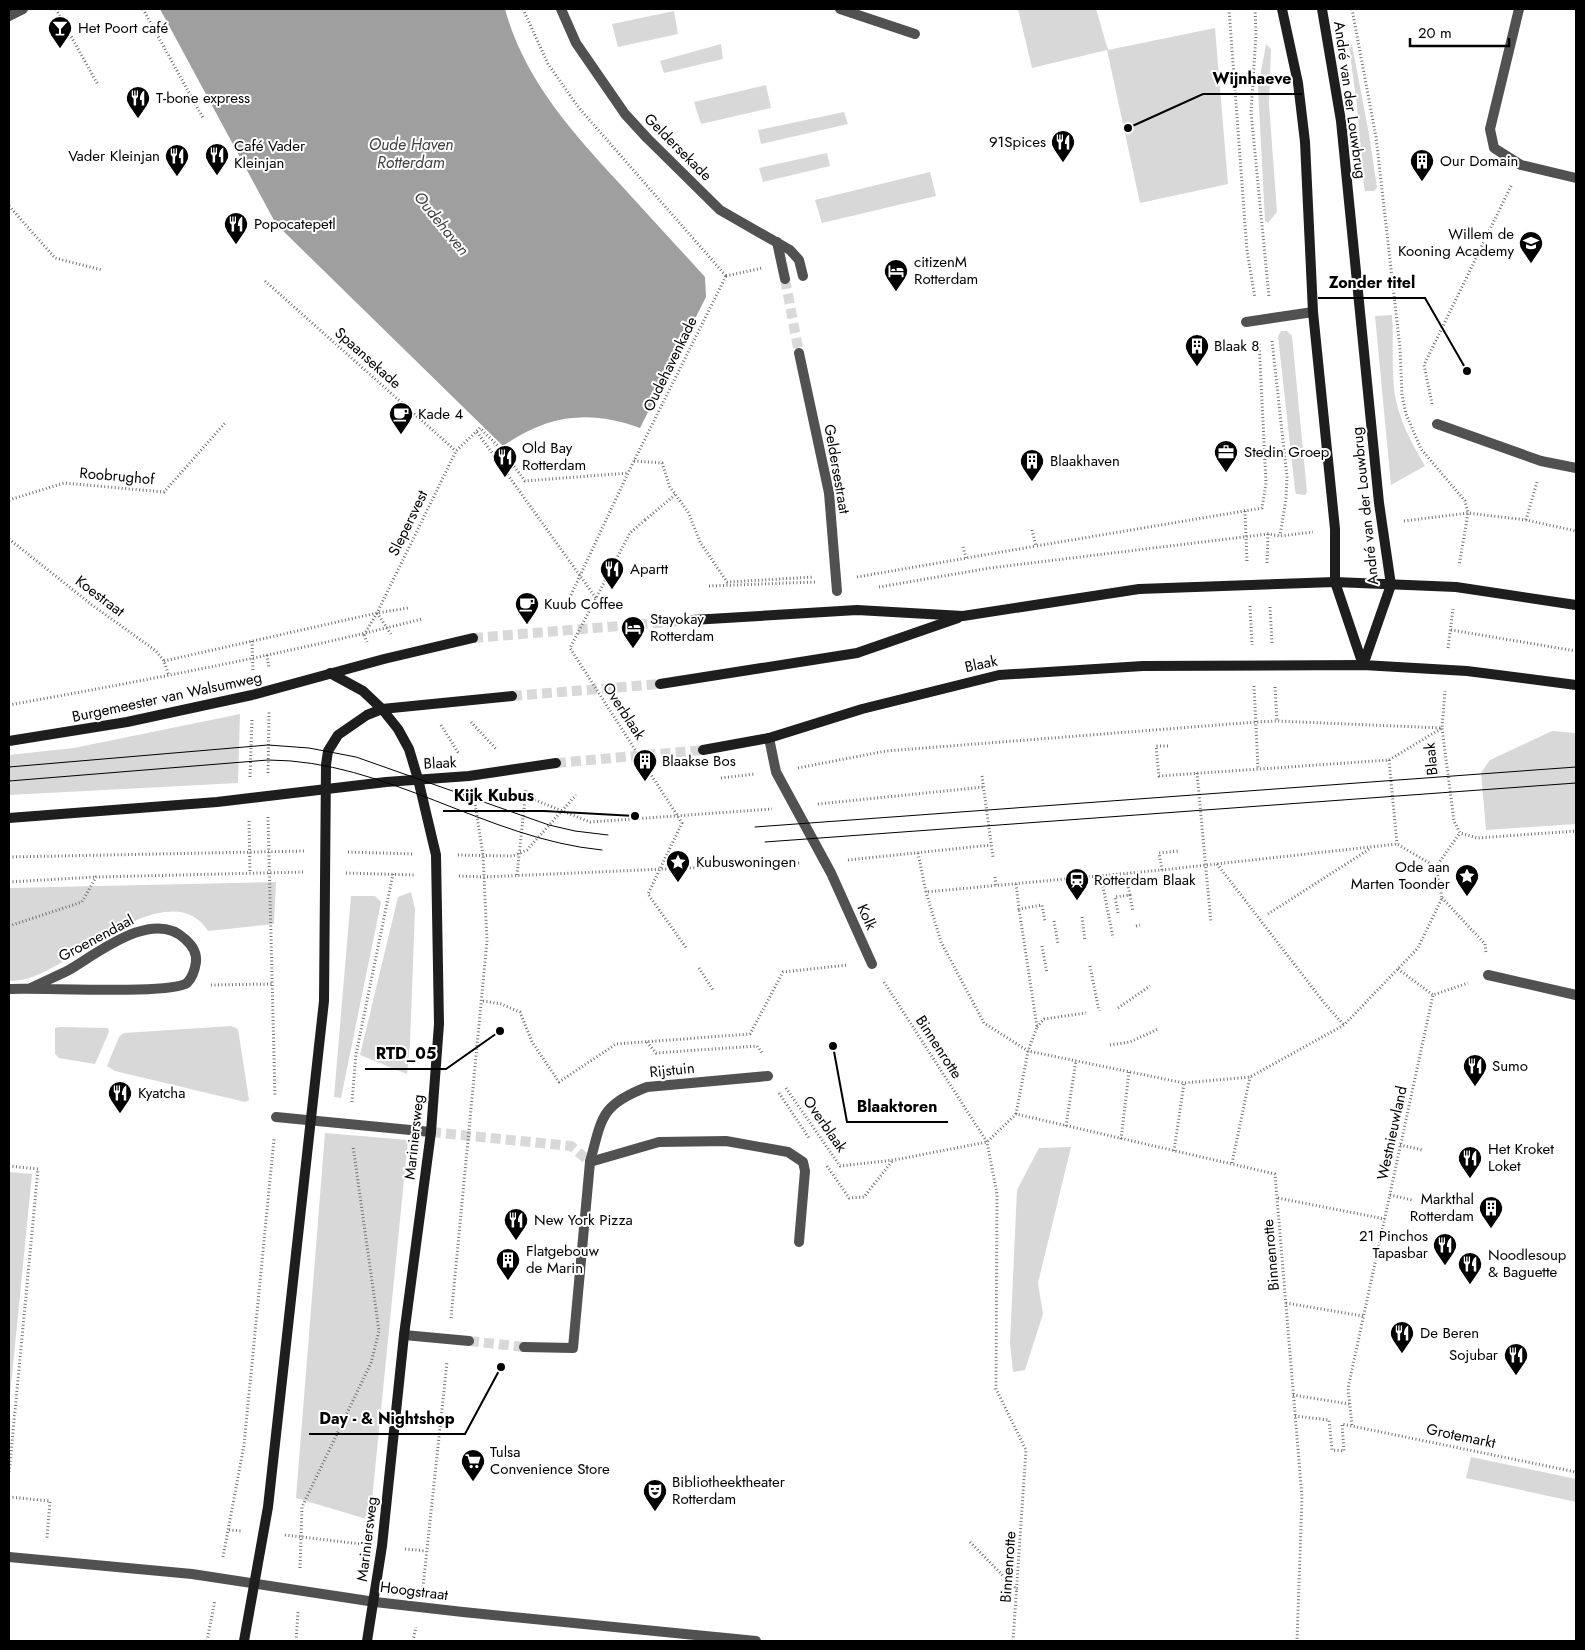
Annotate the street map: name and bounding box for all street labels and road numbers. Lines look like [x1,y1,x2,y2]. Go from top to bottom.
street label: André van der Louwbrug [1328,20,1372,180]
street label: Geldersekade [639,108,717,186]
street label: Oudehavenkade [638,313,703,415]
street label: Spaansekade [330,322,406,394]
street label: Geldersestraat [818,422,856,516]
street label: André van der Louwbrug [1346,426,1384,586]
street label: Roobrughof [79,462,156,490]
street label: Slepersvest [383,486,434,560]
street label: Koestraat [71,570,130,622]
street label: Blaak [963,650,1000,678]
street label: Burgemeester van Walsumweg [70,666,264,728]
street label: Overblaak [597,678,651,744]
street label: Blaak [1419,741,1443,776]
street label: Blaak [423,751,457,775]
street label: Kolk [852,901,883,934]
street label: Groenendaal [54,909,138,967]
street label: Binnenrotte [910,1011,968,1083]
street label: Rijstuin [648,1057,696,1083]
street label: Westnieuwland [1371,1084,1413,1182]
street label: Overblaak [798,1091,853,1157]
street label: Mariniersweg [399,1093,429,1181]
street label: Binnenrotte [1257,1218,1285,1292]
street label: Grotemarkt [1424,1418,1498,1454]
street label: Mariniersweg [351,1495,383,1583]
street label: Binnenrotte [995,1530,1021,1604]
street label: Hoogstraat [379,1576,450,1606]

